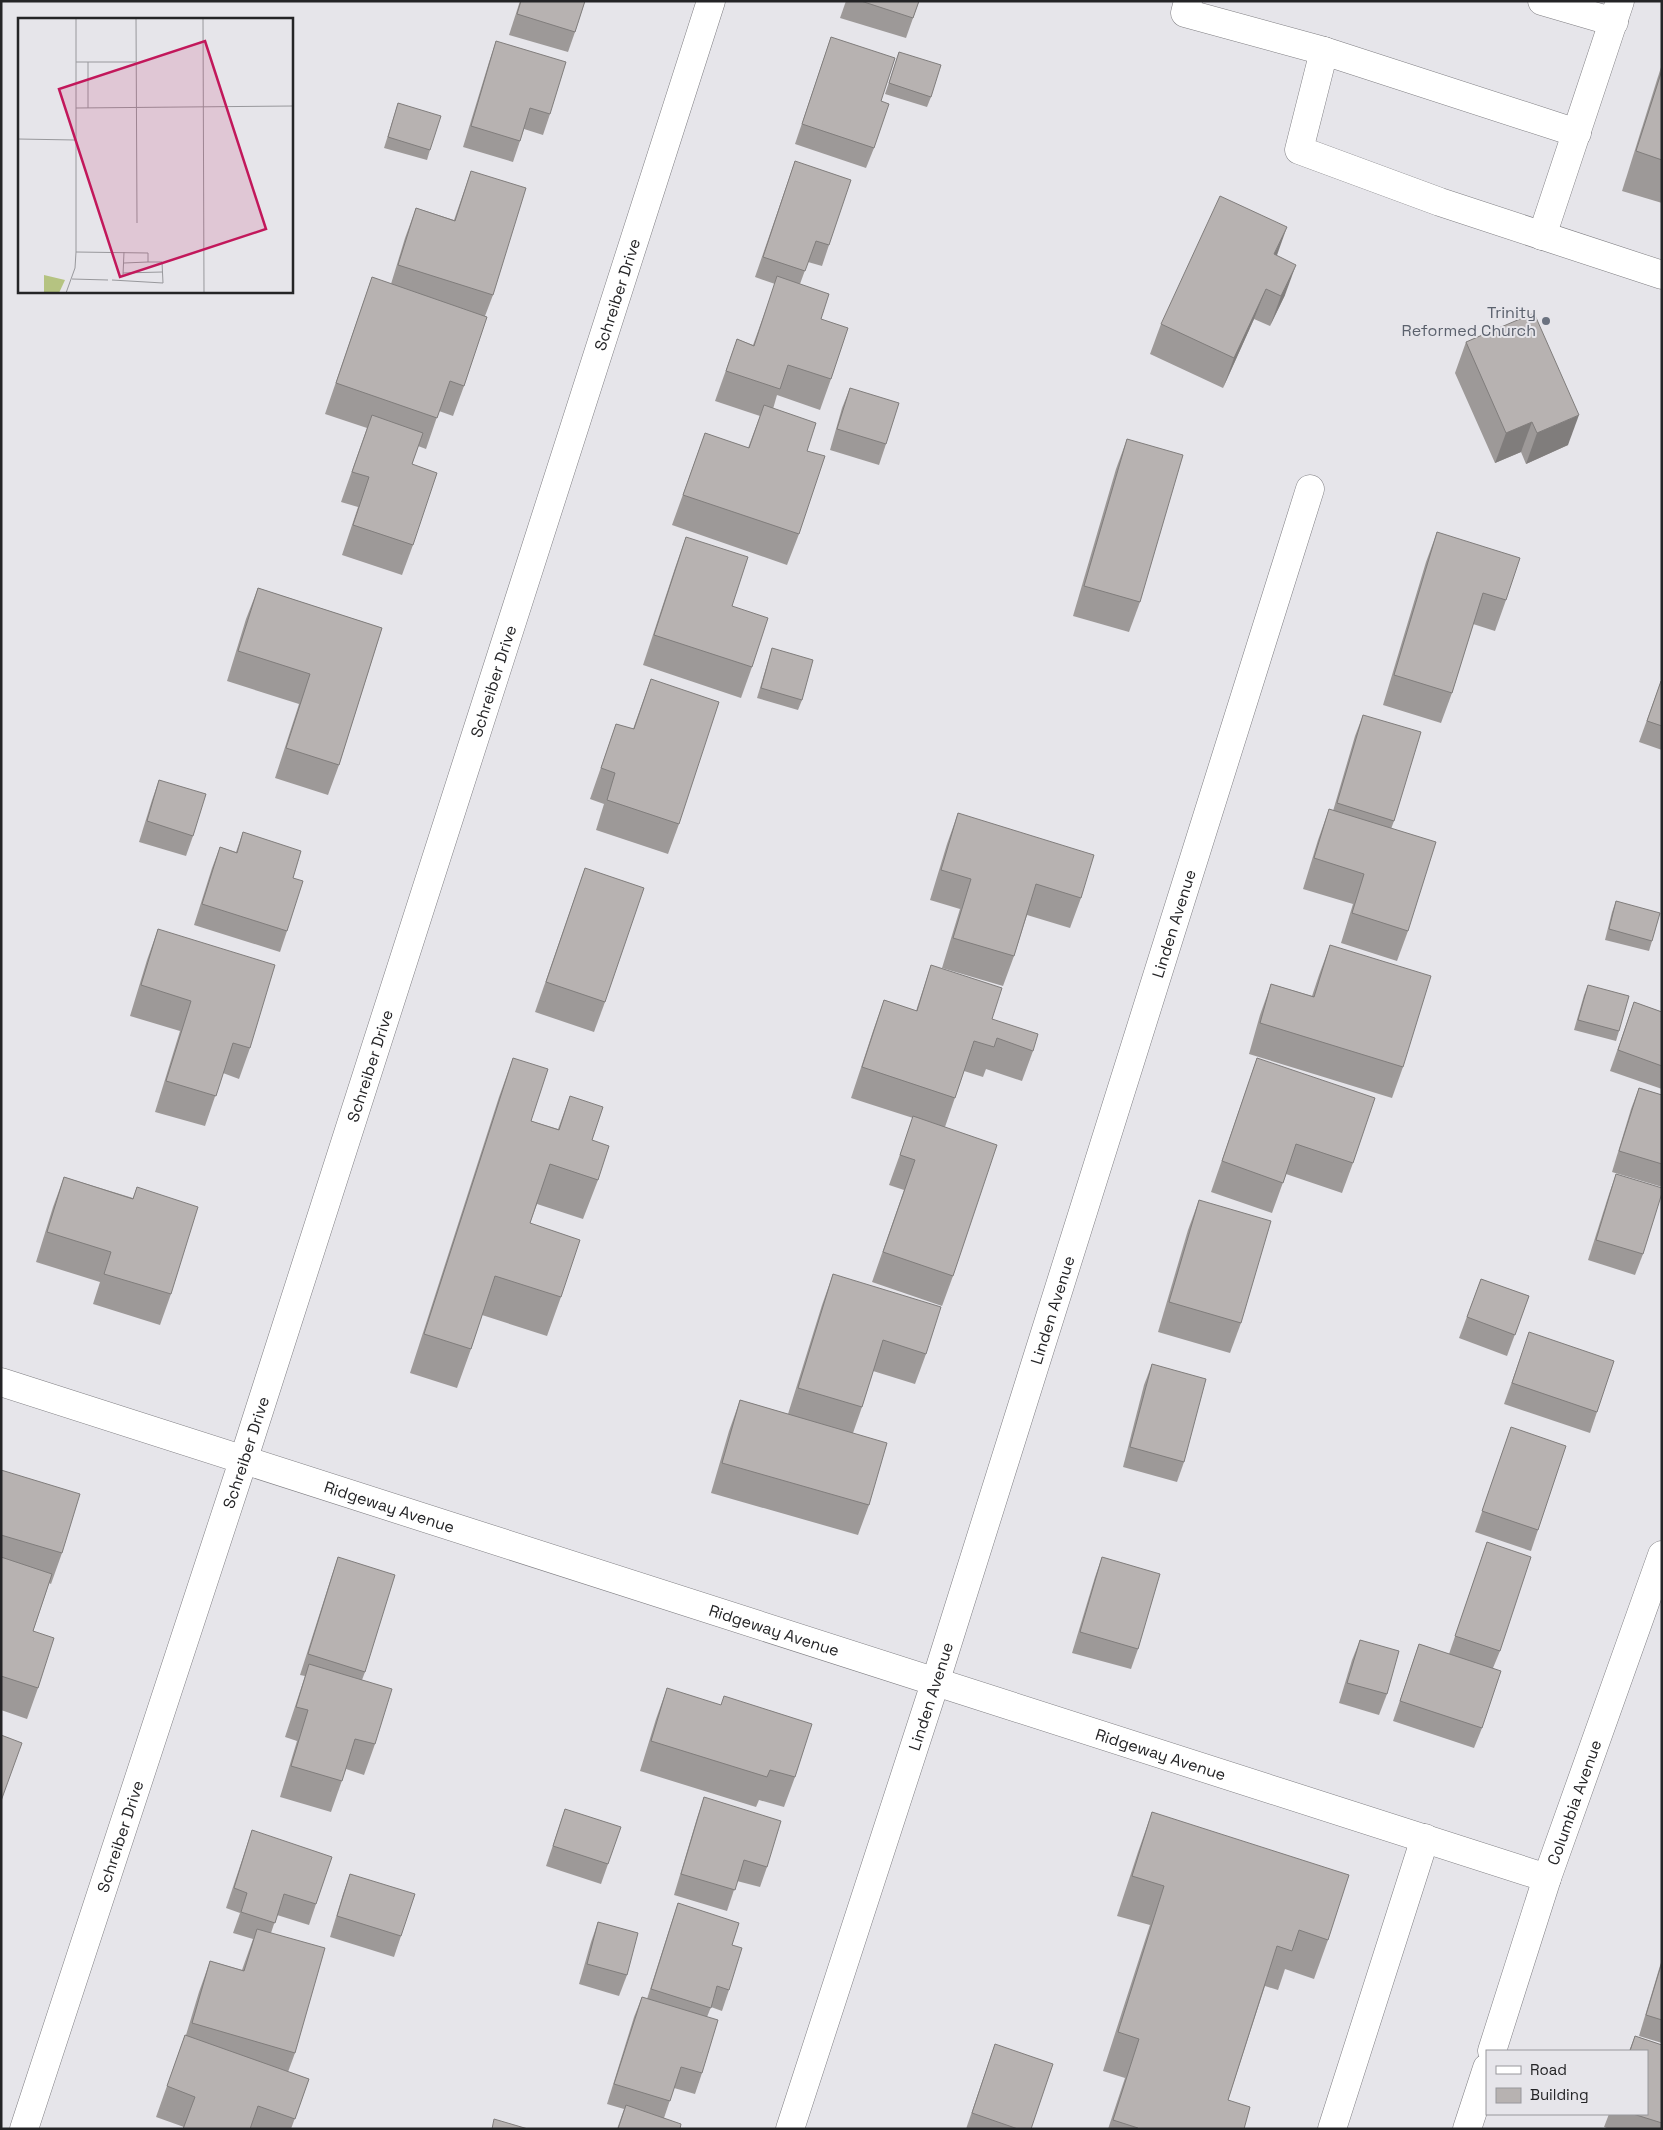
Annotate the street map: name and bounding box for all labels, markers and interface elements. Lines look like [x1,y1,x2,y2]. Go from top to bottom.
inset map [18,18,292,292]
street label: Schreiber Drive [590,236,645,353]
place label: Trinity Reformed Church [1402,302,1536,341]
marker: Trinity Reformed Church [1540,315,1552,327]
street label: Schreiber Drive [466,622,521,740]
street label: Linden Avenue [1147,867,1201,981]
street label: Schreiber Drive [342,1007,398,1125]
street label: Linden Avenue [1026,1253,1080,1367]
street label: Schreiber Drive [218,1394,274,1511]
street label: Ridgeway Avenue [321,1476,457,1538]
street label: Ridgeway Avenue [706,1600,842,1661]
street label: Linden Avenue [904,1640,958,1753]
street label: Ridgeway Avenue [1093,1724,1229,1785]
street label: Columbia Avenue [1543,1737,1606,1868]
street label: Schreiber Drive [92,1778,149,1895]
legend [1486,2050,1648,2115]
text: Road [1530,2060,1567,2079]
text: Building [1530,2085,1589,2104]

